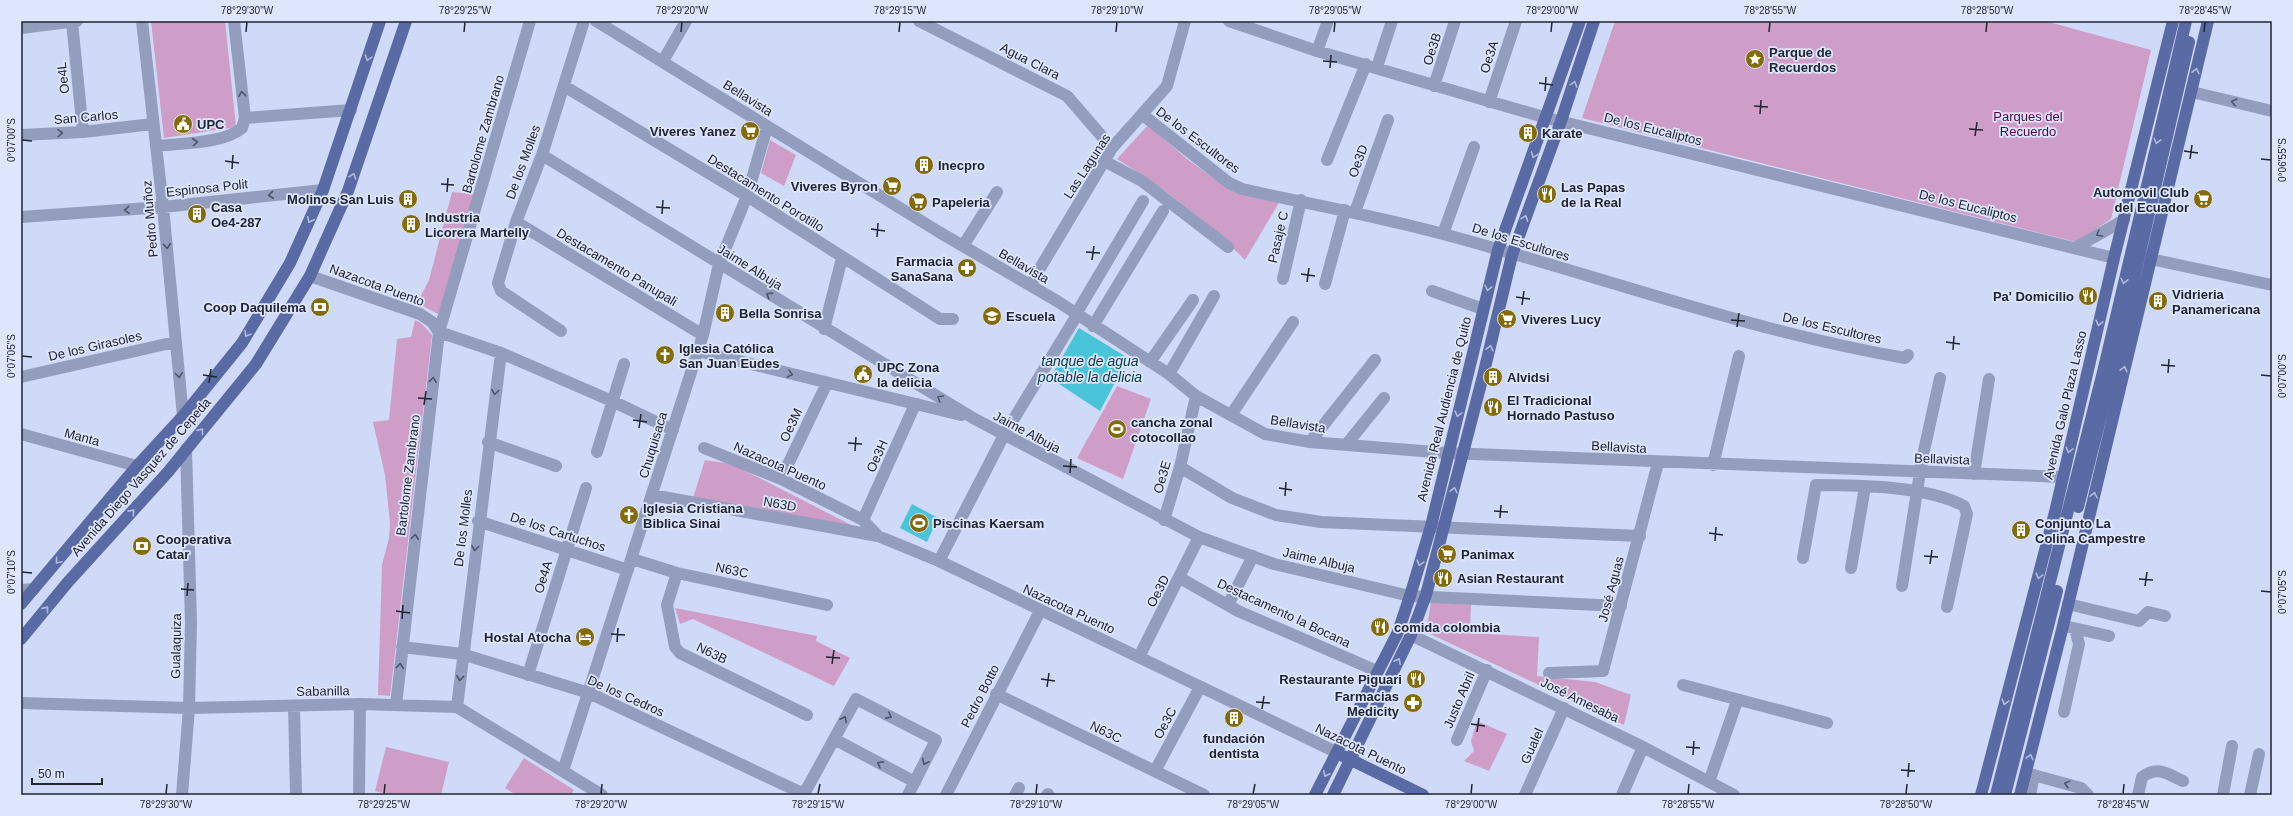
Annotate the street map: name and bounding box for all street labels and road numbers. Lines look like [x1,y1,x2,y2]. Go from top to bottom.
street label: Oe3B [1420,31,1444,67]
street label: Oe3A [1477,39,1501,75]
street label: Agua Clara [998,40,1063,83]
street label: Oe4L [54,61,72,95]
street label: Bartolome Zambrano [459,73,507,195]
street label: Bellavista [720,77,776,120]
street label: De los Escultores [1153,104,1243,177]
street label: San Carlos [53,107,119,127]
street label: De los Eucaliptos [1602,110,1704,149]
street label: De los Molles [503,122,544,201]
street label: Las Lagunas [1060,130,1114,201]
street label: Oe3D [1345,142,1371,180]
street label: Destacamento Porotillo [705,151,827,235]
street label: Espinosa Polit [165,176,249,200]
street label: Pedro Muñoz [139,180,161,258]
street label: De los Eucaliptos [1917,187,2019,226]
street label: Pasaje C [1265,210,1291,264]
street label: De los Escultores [1470,220,1572,264]
street label: Destacamento Panupali [554,225,680,309]
street label: Jaime Albuja [715,241,786,293]
street label: Bellavista [996,246,1053,287]
street label: Nazacota Puento [328,261,426,309]
street label: De los Escultores [1781,309,1883,347]
street label: Avenida Real Audiencia de Quito [1414,315,1474,503]
street label: De los Girasoles [47,328,144,364]
street label: Avenida Galo Plaza Lasso [2041,329,2089,481]
street label: Avenida Diego Vasquez de Cepeda [68,394,214,559]
street label: Oe3M [777,406,805,444]
street label: Jaime Albuja [991,408,1064,456]
street label: Chuquisaca [636,409,670,480]
street label: Bellavista [1269,412,1327,436]
street label: Bartolome Zambrano [393,413,423,537]
street label: Manta [63,425,102,449]
street label: Oe3H [863,437,891,475]
street label: Bellavista [1591,438,1648,456]
street label: Nazacota Puento [731,439,829,493]
street label: Bellavista [1914,451,1971,467]
street label: Oe3E [1150,459,1174,495]
street label: De los Molles [451,488,475,568]
street label: N63D [762,494,798,514]
street label: De los Cartuchos [508,509,608,555]
street label: Jaime Albuja [1281,544,1357,576]
street label: José Aguas [1595,554,1627,623]
street label: Oe4A [531,559,555,595]
street label: N63C [714,559,750,581]
street label: Oe3D [1144,572,1172,610]
street label: Destacamento la Bocana [1215,576,1354,651]
street label: Nazacota Puento [1021,581,1117,637]
street label: Gualaquiza [168,612,184,679]
street label: N63B [694,639,730,667]
street label: Pedro Botto [958,662,1002,730]
street label: Justo Abril [1440,669,1478,731]
street label: De los Cedros [585,672,667,720]
street label: José Amesaba [1538,675,1622,726]
street label: Sabanilla [296,683,351,699]
street label: Oe3C [1150,704,1180,742]
street label: N63C [1088,718,1124,746]
street label: Nazacota Puento [1313,720,1409,778]
street label: Gualel [1518,726,1547,766]

